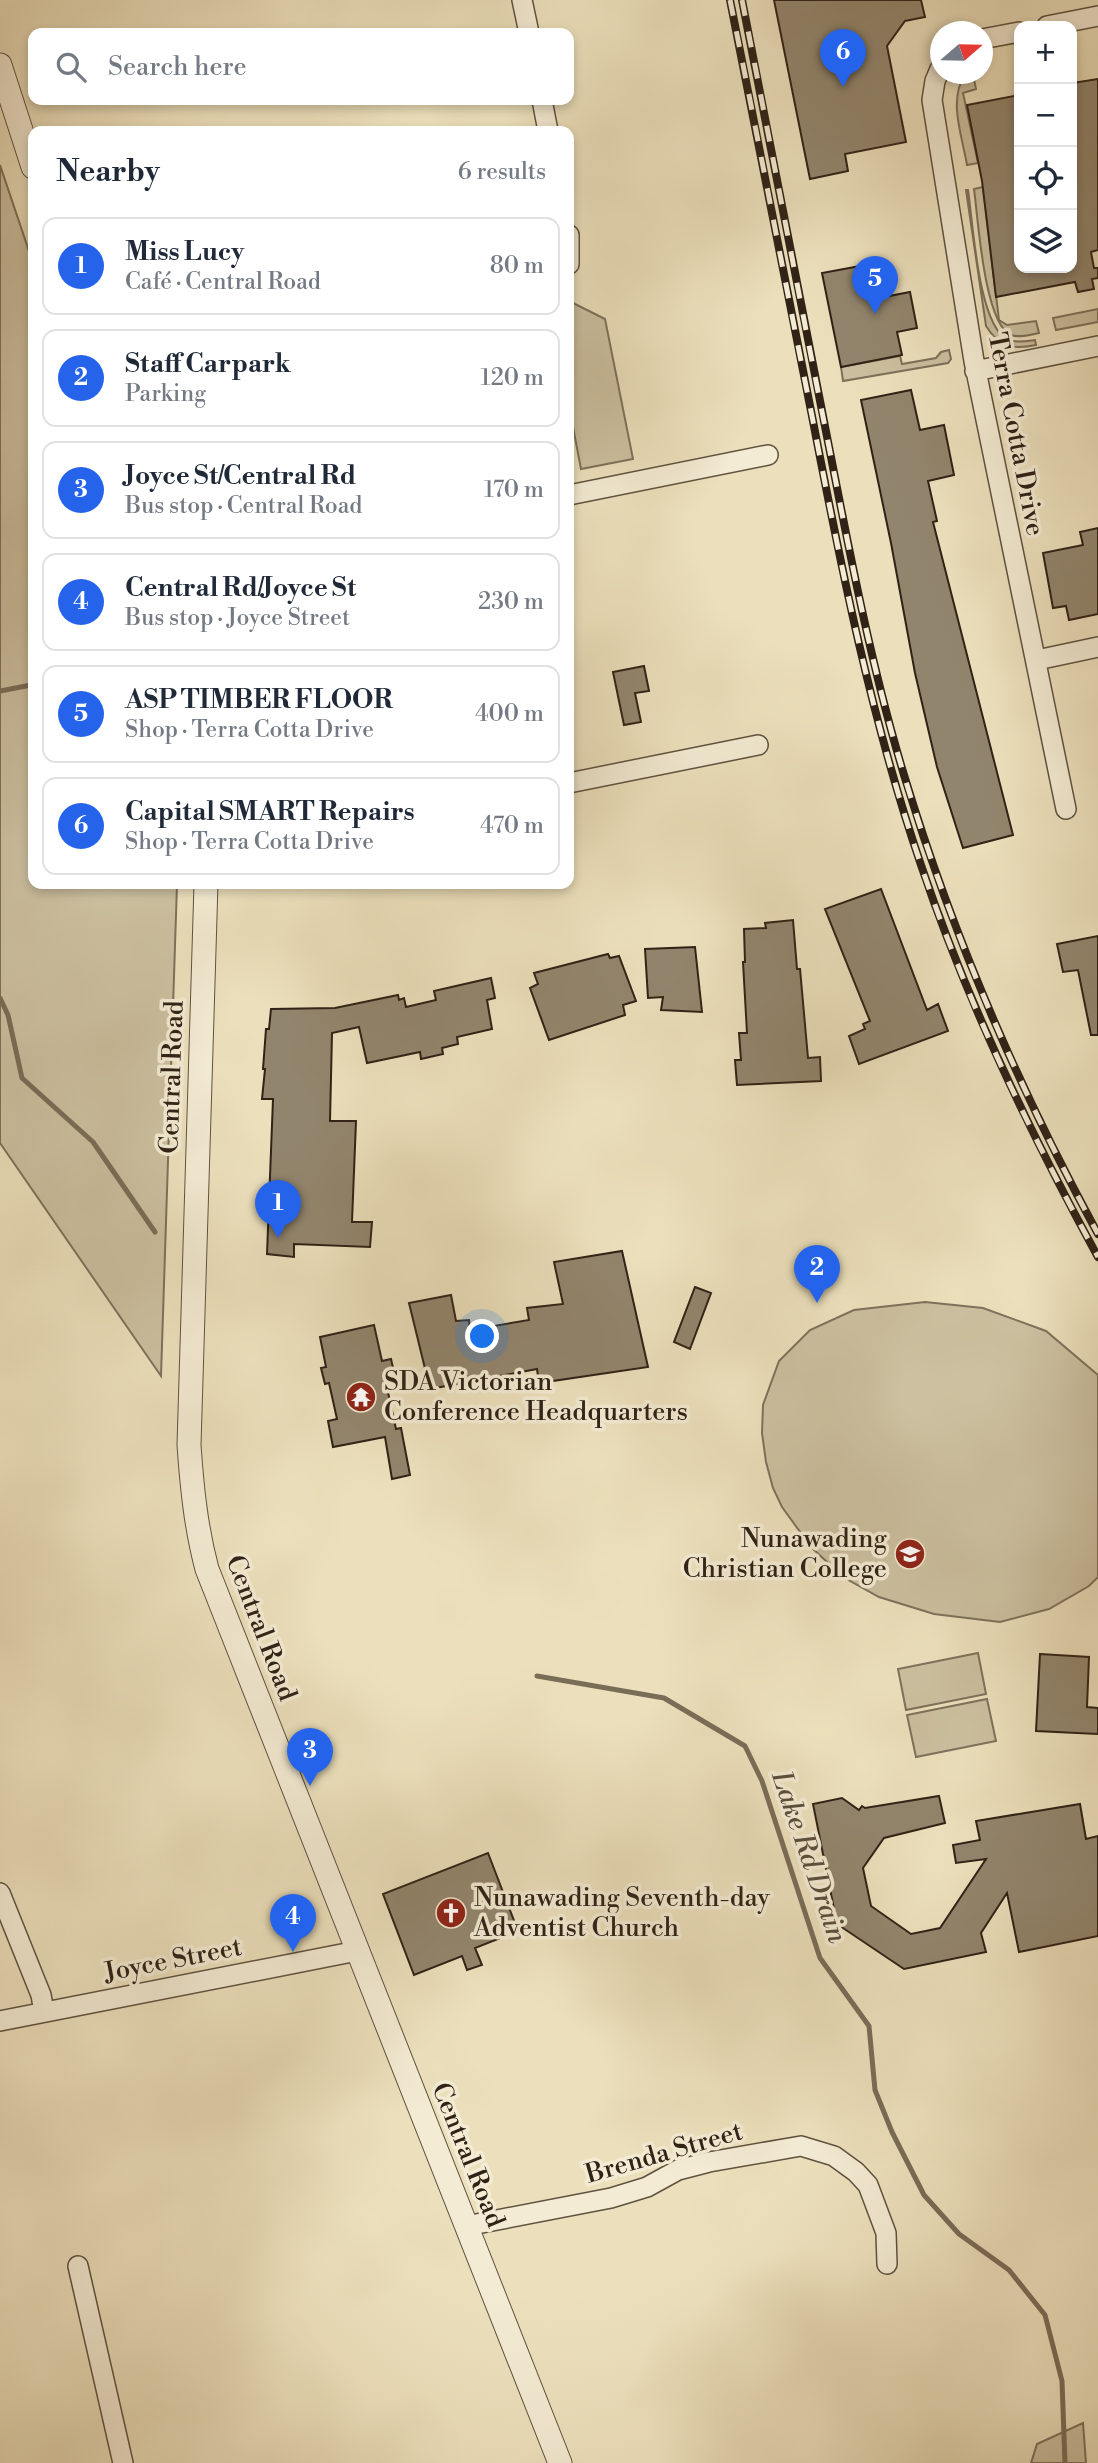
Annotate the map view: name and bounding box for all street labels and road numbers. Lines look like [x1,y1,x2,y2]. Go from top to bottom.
street label: Terra Cotta Drive [981,330,1051,538]
street label: Central Road [153,1000,191,1154]
street label: Central Road [219,1551,303,1706]
street label: Joyce Street [101,1931,245,1989]
street label: Central Road [424,2078,512,2232]
street label: Brenda Street [581,2115,746,2191]

